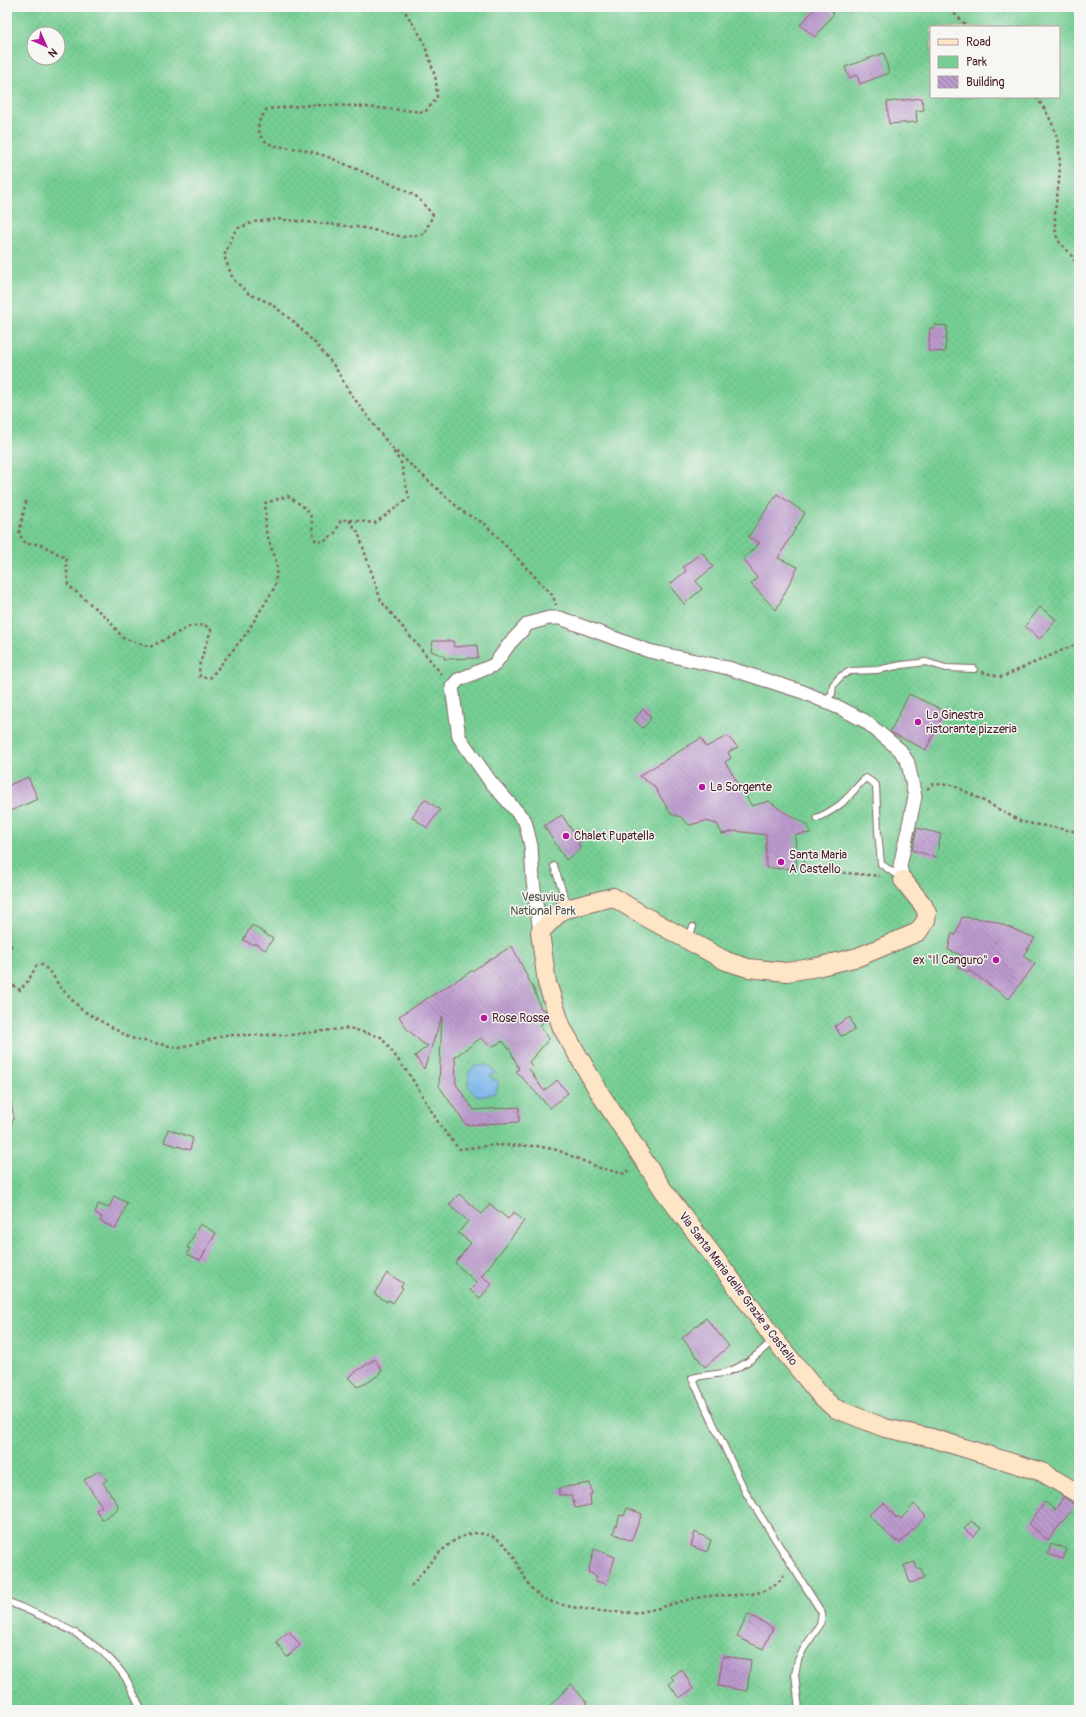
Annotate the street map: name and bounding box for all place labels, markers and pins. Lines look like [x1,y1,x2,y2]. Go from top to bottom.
place label: La Ginestra ristorante pizzeria [926,708,1017,737]
marker: La Ginestra ristorante pizzeria [913,717,923,727]
place label: La Sorgente [710,780,772,795]
marker: La Sorgente [697,782,707,792]
place label: Chalet Pupatella [574,829,655,844]
marker: Chalet Pupatella [561,831,571,841]
place label: Santa Maria A Castello [789,848,848,877]
marker: Santa Maria A Castello [776,857,786,867]
place label: ex "Il Canguro" [913,953,988,968]
marker: ex "Il Canguro" [991,955,1001,965]
place label: Rose Rosse [492,1011,549,1026]
marker: Rose Rosse [479,1013,489,1023]

